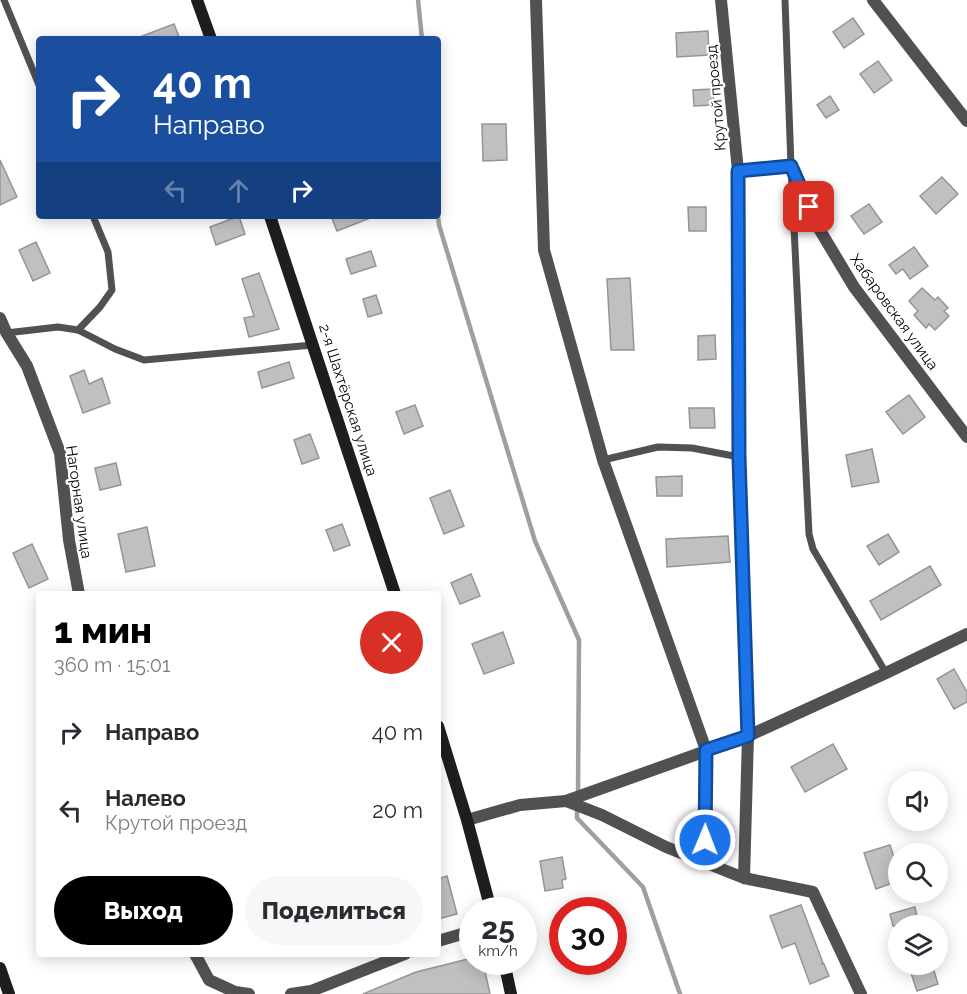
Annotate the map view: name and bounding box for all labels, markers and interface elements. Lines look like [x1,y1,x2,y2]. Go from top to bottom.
street label: Крутой проезд [702,44,730,152]
text: 40 m [153,59,252,108]
icon: right [54,60,132,138]
text: Направо [153,109,265,140]
icon: left [159,174,192,207]
icon: ahead [222,174,255,207]
icon: right [285,174,318,207]
pin [783,181,834,232]
icon: arrive [792,190,825,223]
street label: Хабаровская улица [846,251,942,373]
street label: 2-я Шахтёрская улица [315,322,381,478]
street label: Нагорная улица [62,444,96,560]
text: 1 мин [54,609,152,651]
button: close [360,611,423,674]
text: 360 m · 15:01 [54,653,170,677]
icon: right [54,716,87,749]
text: Направо [105,719,199,745]
text: 40 m [372,719,423,745]
map controls [888,771,948,975]
button: sound [888,771,948,831]
text: Налево [105,785,186,811]
icon: left [54,794,87,827]
text: 20 m [372,797,423,823]
position arrow [673,808,737,872]
text: Крутой проезд [105,811,247,835]
button: search [888,843,948,903]
button: Выход [54,876,233,945]
button: Поделиться [245,876,423,945]
speed limit sign: 30 [549,897,627,975]
text: 25 [481,911,515,946]
button: layers [888,915,948,975]
text: km/h [478,942,518,960]

